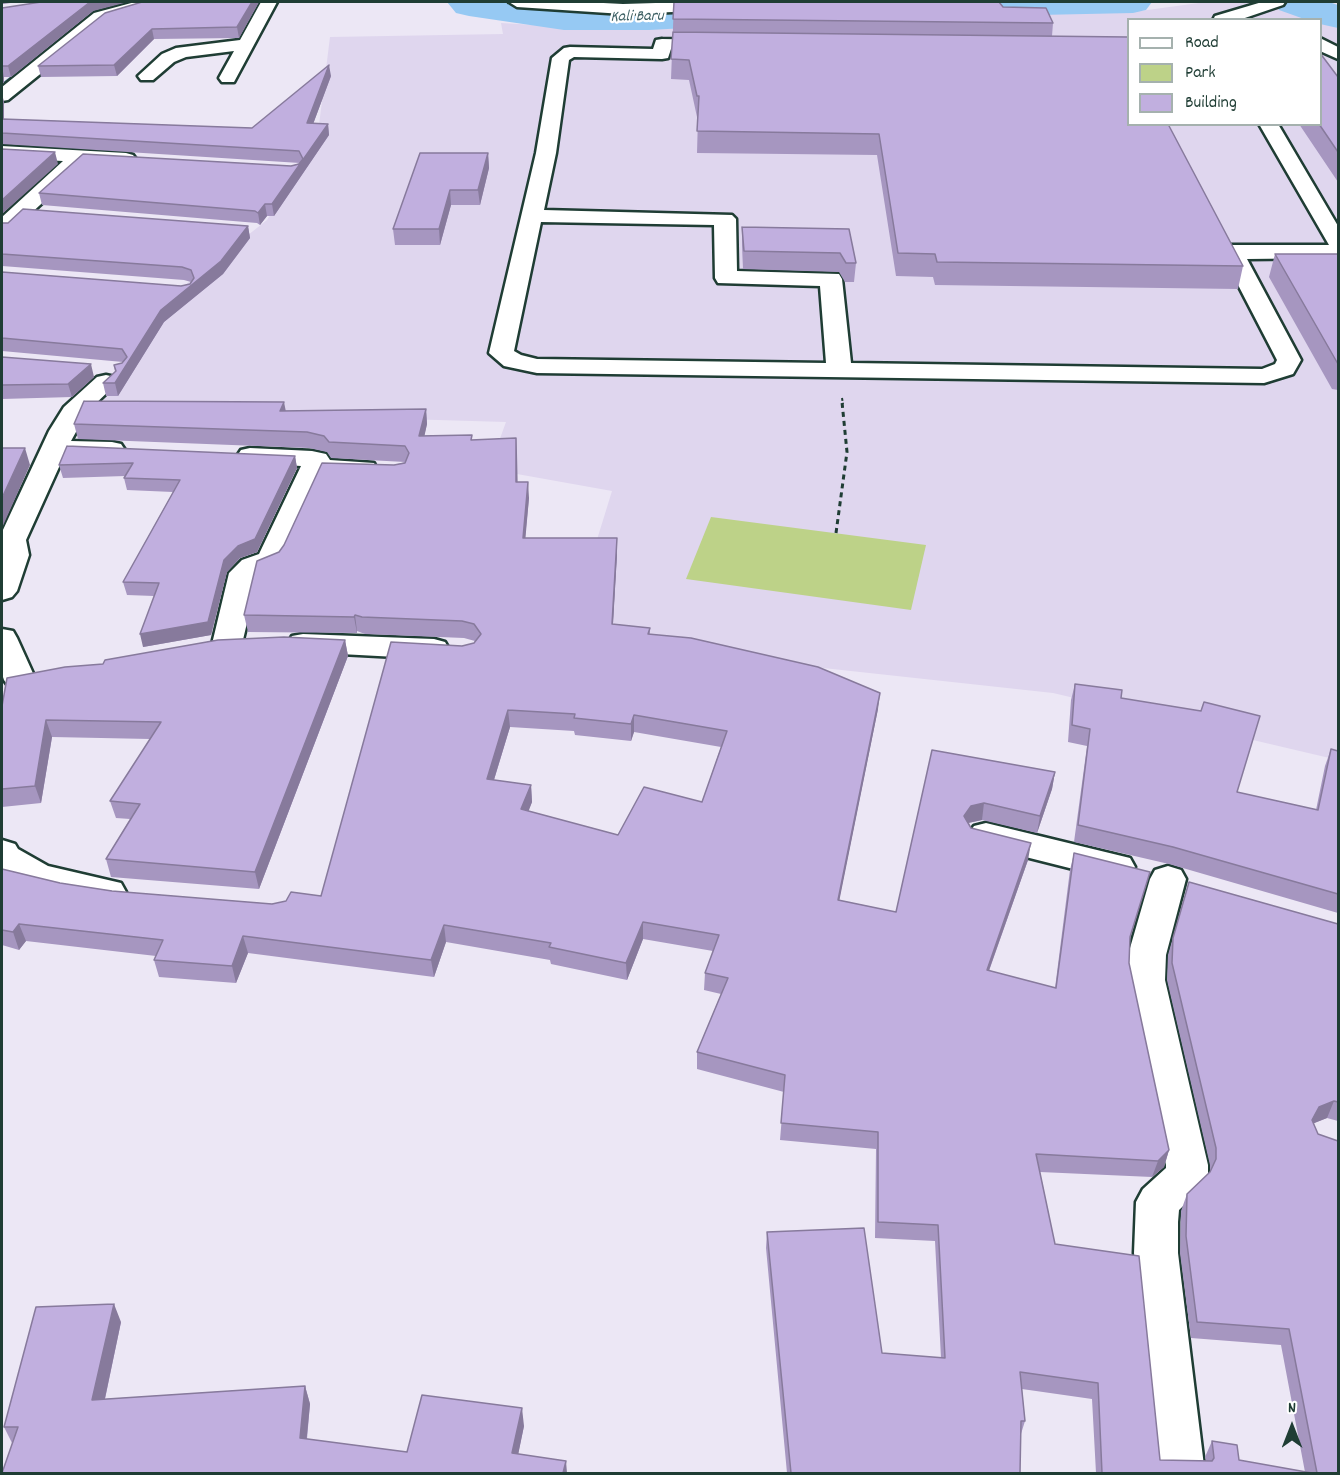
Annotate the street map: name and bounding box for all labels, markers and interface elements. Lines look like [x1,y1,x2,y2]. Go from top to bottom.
water label: Kali Baru [610,8,664,28]
legend [1127,18,1322,126]
text: Road [1185,31,1219,56]
text: Park [1185,61,1216,86]
text: Building [1185,91,1237,116]
north arrow [1262,1397,1322,1457]
text: N [1288,1397,1296,1420]

